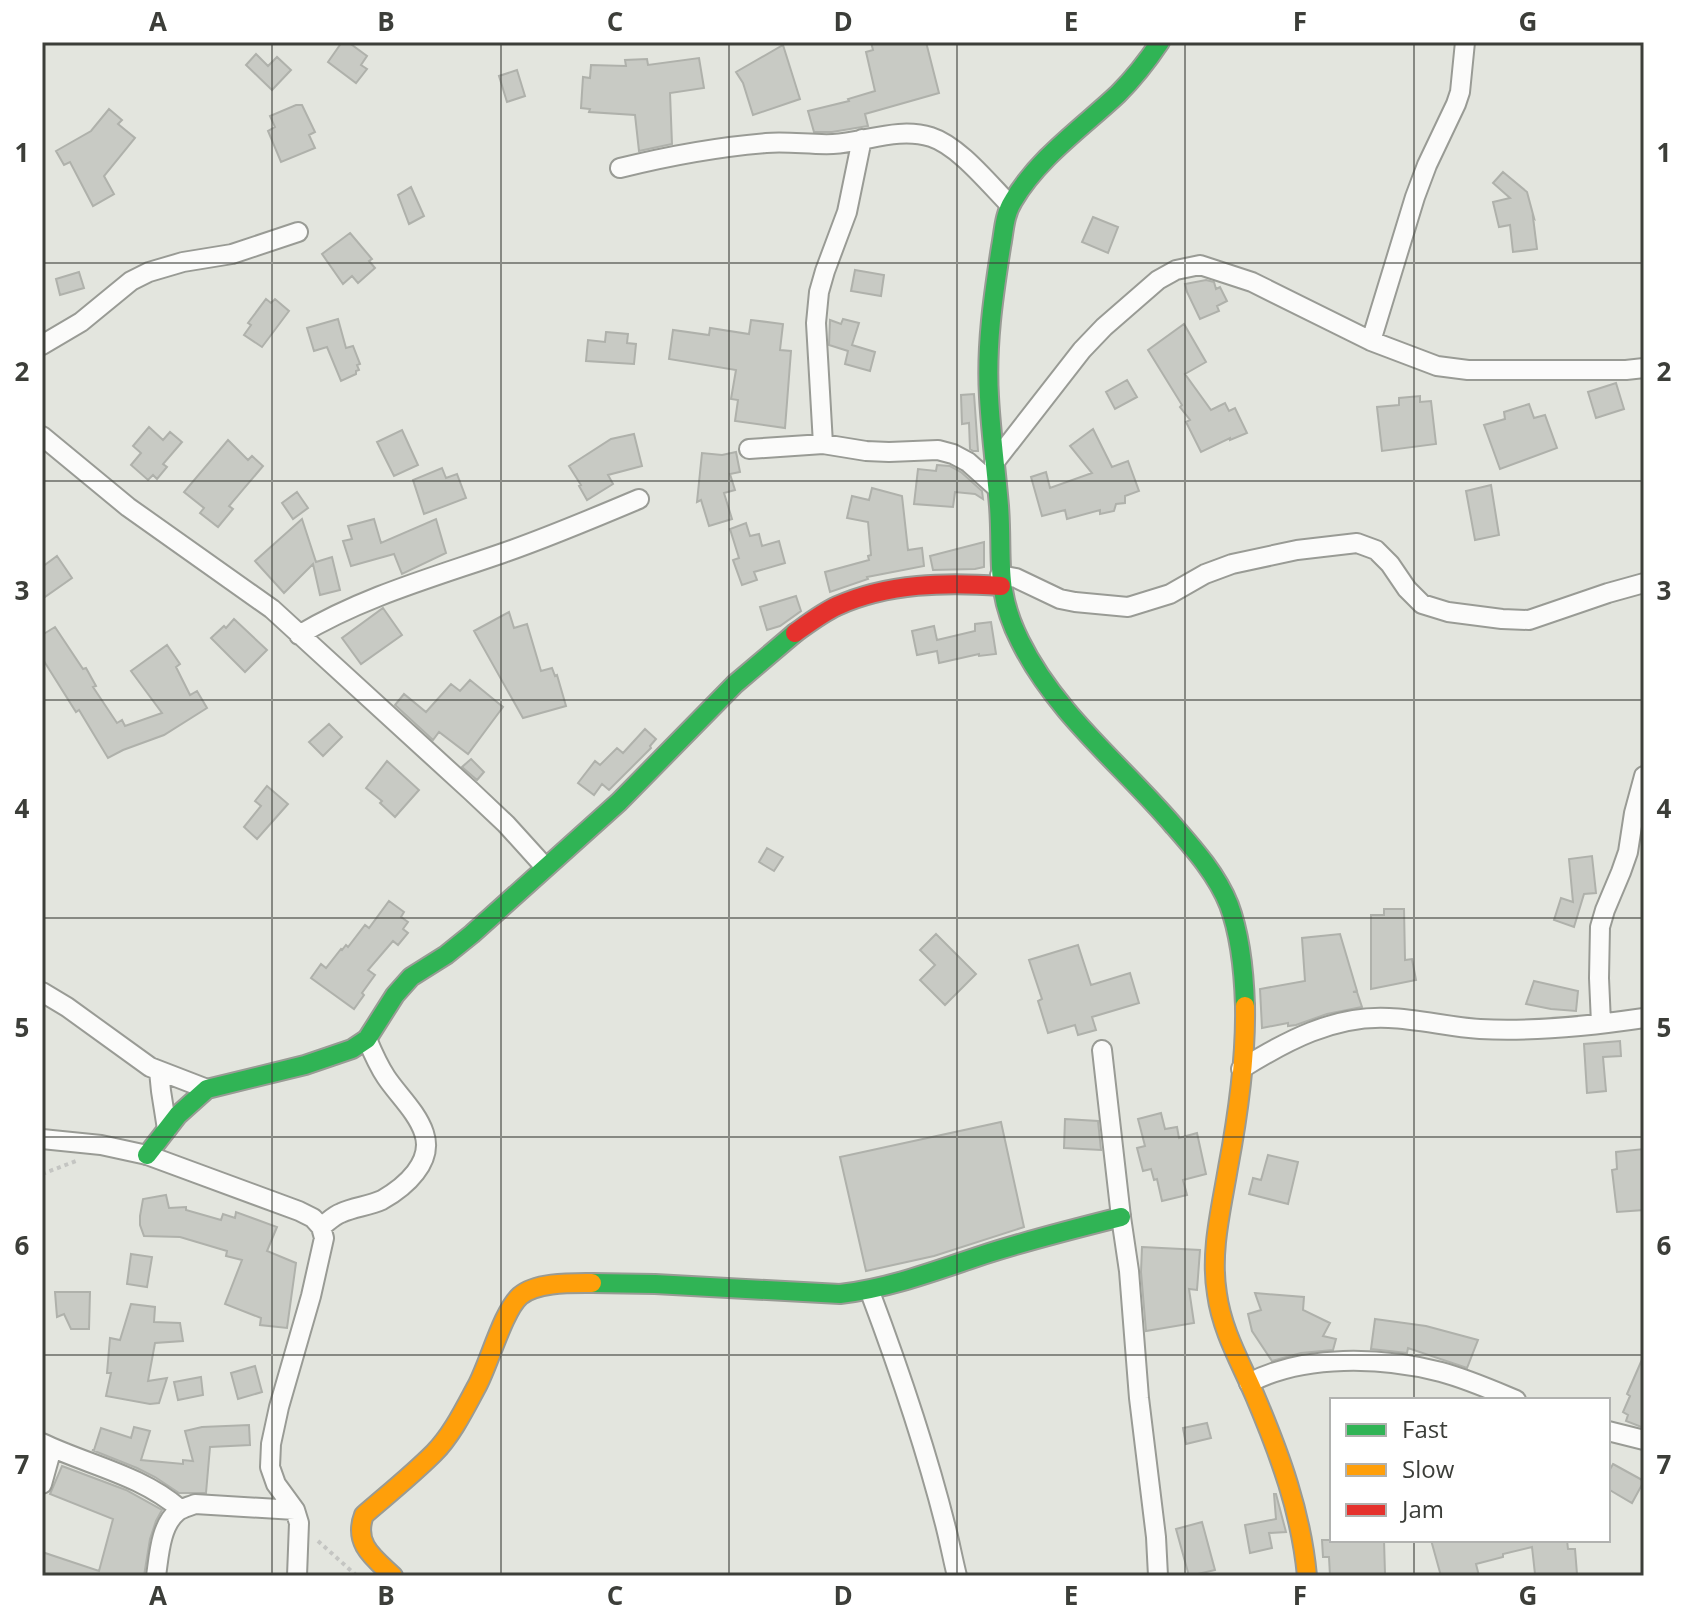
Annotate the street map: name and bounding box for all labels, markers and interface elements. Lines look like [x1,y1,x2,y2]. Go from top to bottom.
text: A [149,3,167,39]
text: B [377,3,395,39]
text: C [607,3,623,39]
text: D [833,3,853,39]
text: E [1064,3,1078,39]
text: F [1293,3,1307,39]
text: G [1519,3,1537,39]
text: 1 [15,134,29,170]
text: 1 [1657,134,1671,170]
text: 2 [15,353,30,389]
text: 2 [1657,353,1672,389]
text: 3 [15,572,29,608]
text: 3 [1657,572,1671,608]
text: 4 [15,790,30,826]
text: 4 [1657,790,1672,826]
text: 5 [15,1009,29,1045]
text: 5 [1657,1009,1671,1045]
text: 6 [15,1227,30,1263]
text: 6 [1657,1227,1672,1263]
legend [1330,1398,1610,1542]
text: Fast [1402,1412,1448,1445]
text: 7 [15,1446,30,1482]
text: 7 [1657,1446,1672,1482]
text: Slow [1402,1452,1455,1485]
text: Jam [1400,1492,1444,1525]
text: A [149,1577,167,1613]
text: B [377,1577,395,1613]
text: C [607,1577,623,1613]
text: D [833,1577,853,1613]
text: E [1064,1577,1078,1613]
text: F [1293,1577,1307,1613]
text: G [1519,1577,1537,1613]

